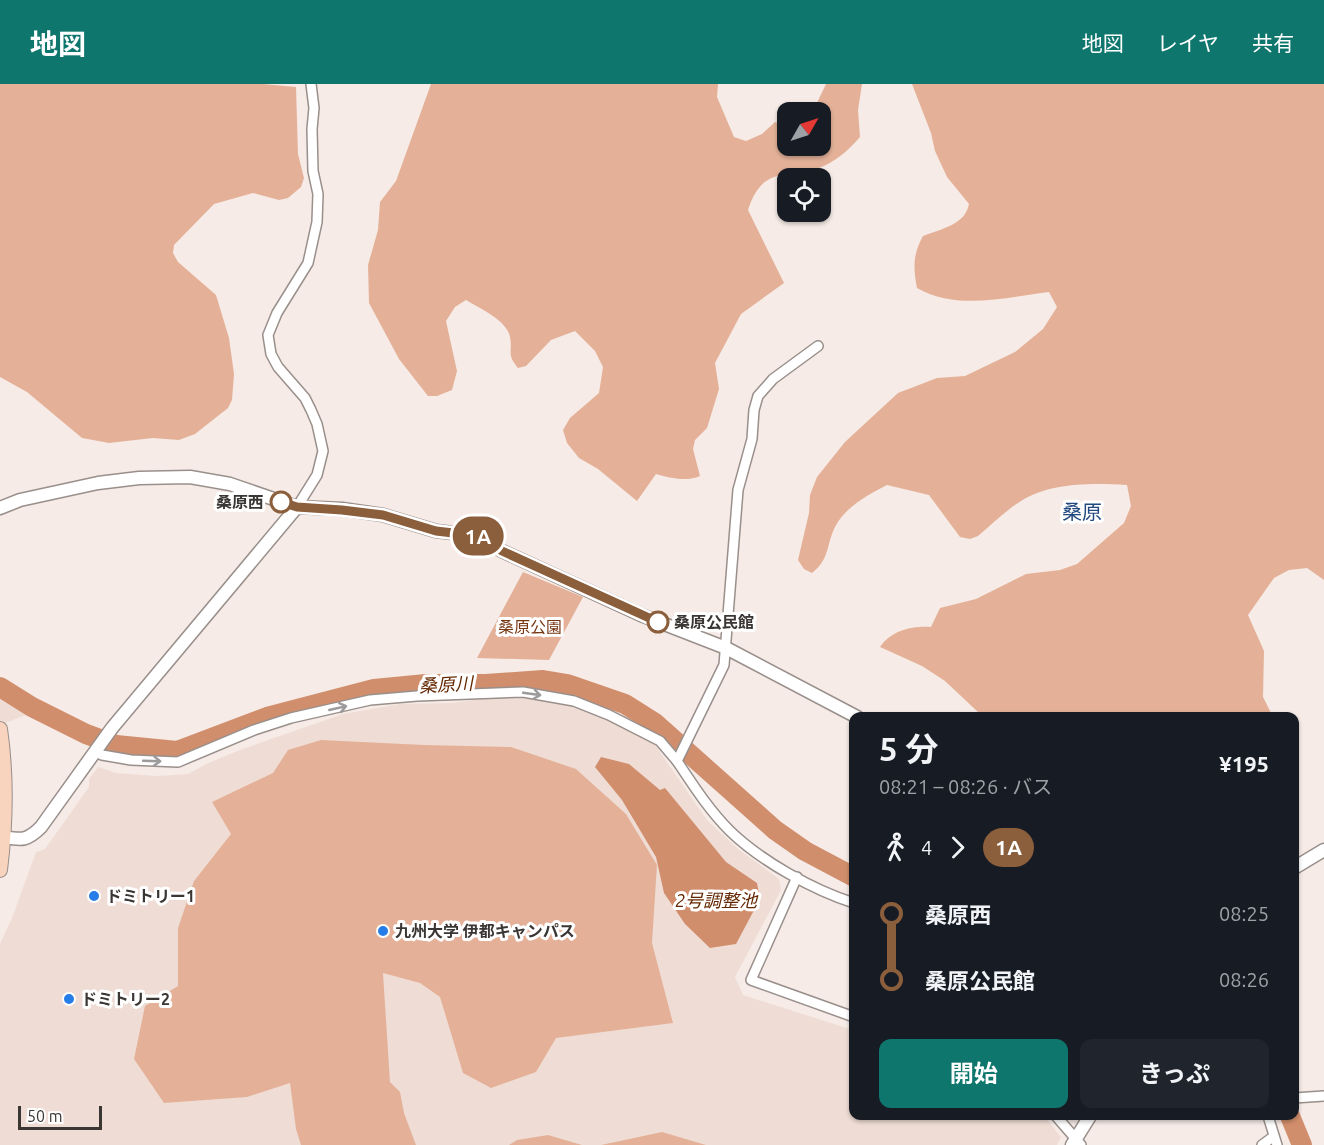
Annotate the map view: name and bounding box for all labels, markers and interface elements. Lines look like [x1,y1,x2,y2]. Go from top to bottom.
text: 地図 [30,28,86,59]
text: 地図 [1082,31,1124,55]
text: レイヤ [1157,31,1219,55]
text: 共有 [1252,31,1294,55]
north arrow [777,102,831,156]
map controls [777,102,831,222]
button: locate [777,168,831,222]
marker: 桑原西 [270,491,292,513]
place label: 桑原西 [216,493,264,511]
district label: 桑原 [1062,500,1102,523]
line badge: 1A [451,516,505,556]
text: 1A [465,524,491,548]
marker: 桑原公民館 [647,611,669,633]
place label: 桑原公民館 [674,613,754,631]
park label: 桑原公園 [498,618,562,636]
water label: 桑原川 [418,672,475,695]
one-way arrow [521,688,541,699]
one-way arrow [328,701,347,713]
text: 5 分 [879,730,938,767]
text: ¥195 [1219,751,1269,776]
one-way arrow [142,755,162,767]
text: 08:21 – 08:26 · バス [879,775,1052,798]
icon: walk [879,831,912,864]
icon: forward [941,831,974,864]
text: 1A [995,835,1022,859]
text: 4 [921,836,932,859]
place label: ドミトリー1 [106,887,195,905]
marker: ドミトリー1 [87,889,101,903]
water label: 2号調整池 [675,890,759,910]
text: 桑原西 [925,902,991,927]
text: 08:25 [1219,902,1269,925]
place label: 九州大学 伊都キャンパス [395,922,575,940]
marker: 九州大学 伊都キャンパス [376,924,390,938]
text: 桑原公民館 [925,968,1035,993]
text: 08:26 [1219,968,1269,991]
place label: ドミトリー2 [81,990,170,1008]
marker: ドミトリー2 [62,992,76,1006]
button: 開始 [879,1039,1068,1108]
button: きっぷ [1080,1039,1269,1108]
scale bar [18,1103,102,1130]
text: 50 m [27,1107,63,1125]

